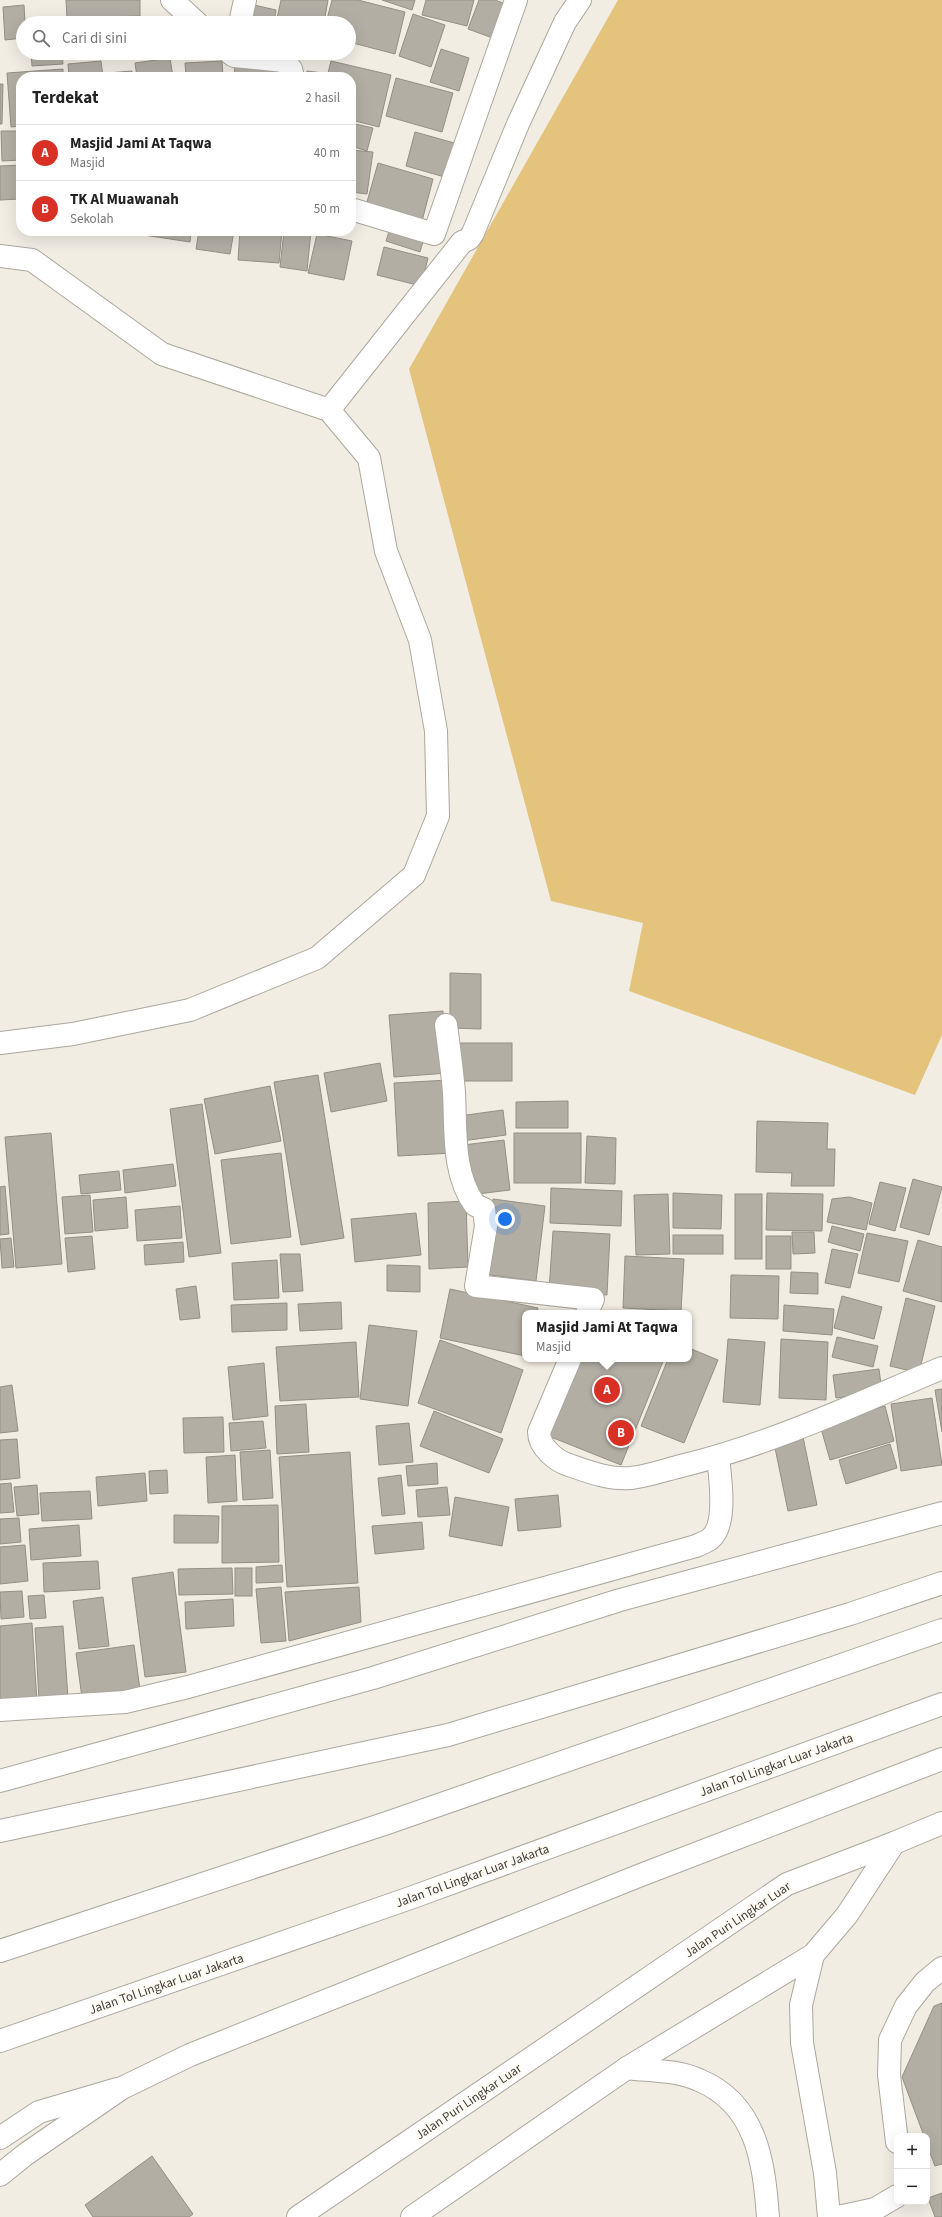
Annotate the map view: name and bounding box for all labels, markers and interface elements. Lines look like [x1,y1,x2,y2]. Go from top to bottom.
search box [16,16,356,60]
icon: search [30,27,52,49]
text: Cari di sini [62,28,127,49]
text: Terdekat [32,86,98,110]
text: 2 hasil [305,89,340,107]
text: Masjid Jami At Taqwa [70,133,212,154]
text: A [41,144,49,162]
text: 40 m [314,144,340,162]
text: Masjid [70,154,105,172]
text: TK Al Muawanah [70,189,179,210]
text: B [41,200,49,218]
text: 50 m [314,200,340,218]
text: Sekolah [70,210,114,228]
your location [495,1209,515,1229]
popup [522,1310,692,1362]
text: Masjid Jami At Taqwa [536,1317,678,1338]
text: Masjid [536,1338,571,1356]
pin: A [594,1375,620,1405]
pin: B [608,1418,634,1448]
street label: Jalan Tol Lingkar Luar Jakarta [697,1729,856,1801]
street label: Jalan Tol Lingkar Luar Jakarta [393,1840,552,1912]
street label: Jalan Puri Lingkar Luar [681,1877,795,1962]
street label: Jalan Tol Lingkar Luar Jakarta [87,1949,246,2019]
street label: Jalan Puri Lingkar Luar [412,2059,526,2144]
map controls [894,2133,930,2205]
button: + [894,2133,930,2169]
button: − [894,2169,930,2205]

